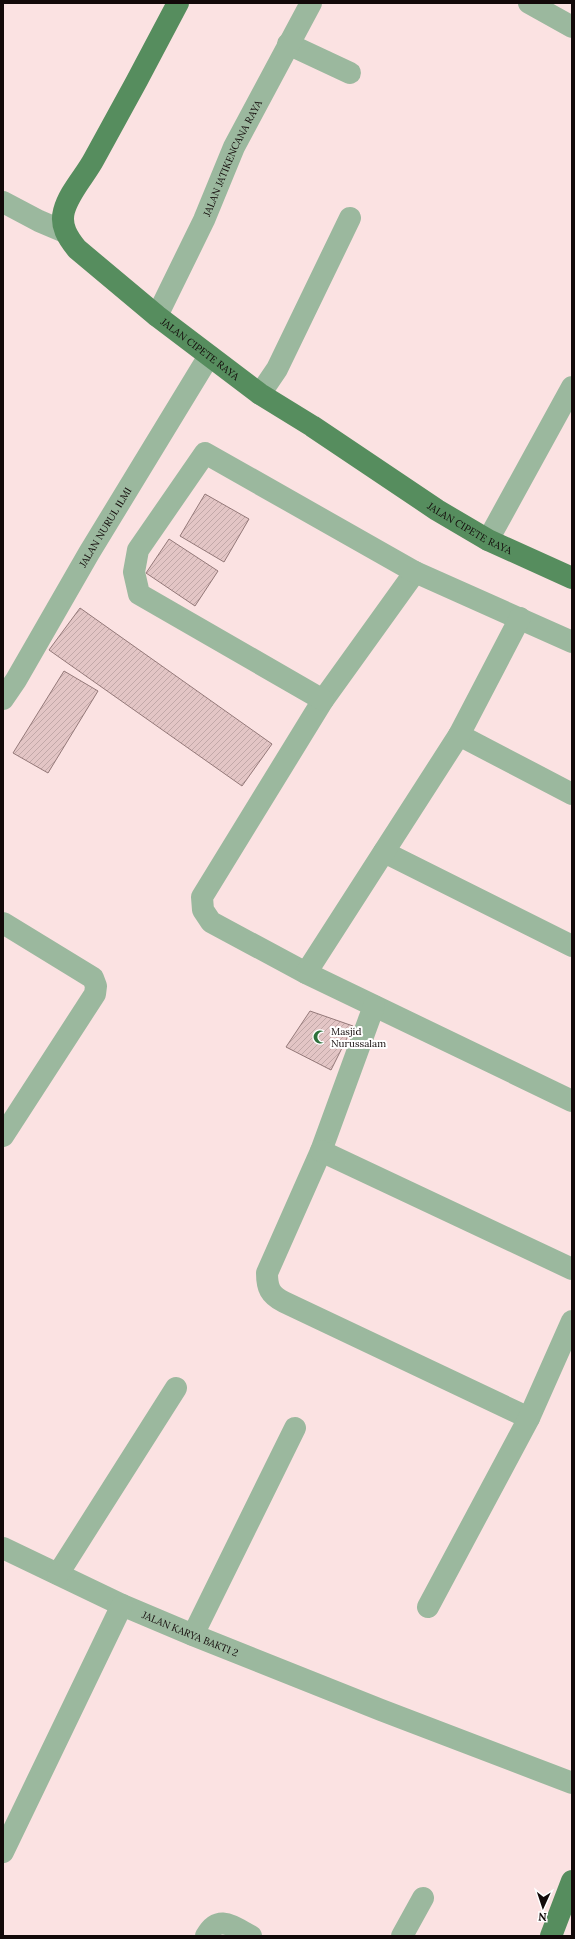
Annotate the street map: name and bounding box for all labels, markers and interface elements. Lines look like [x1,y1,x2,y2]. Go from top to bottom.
street label: JALAN JATIKENCANA RAYA [200,97,265,219]
street label: JALAN CIPETE RAYA [157,315,242,384]
street label: JALAN NURUL ILMI [76,485,135,570]
street label: JALAN CIPETE RAYA [424,499,515,557]
place label: Masjid Nurussalam [331,1025,386,1050]
mosque icon: Masjid Nurussalam [312,1029,328,1045]
street label: JALAN KARYA BAKTI 2 [139,1608,240,1659]
north arrow [523,1887,563,1927]
text: N [537,1910,547,1924]

